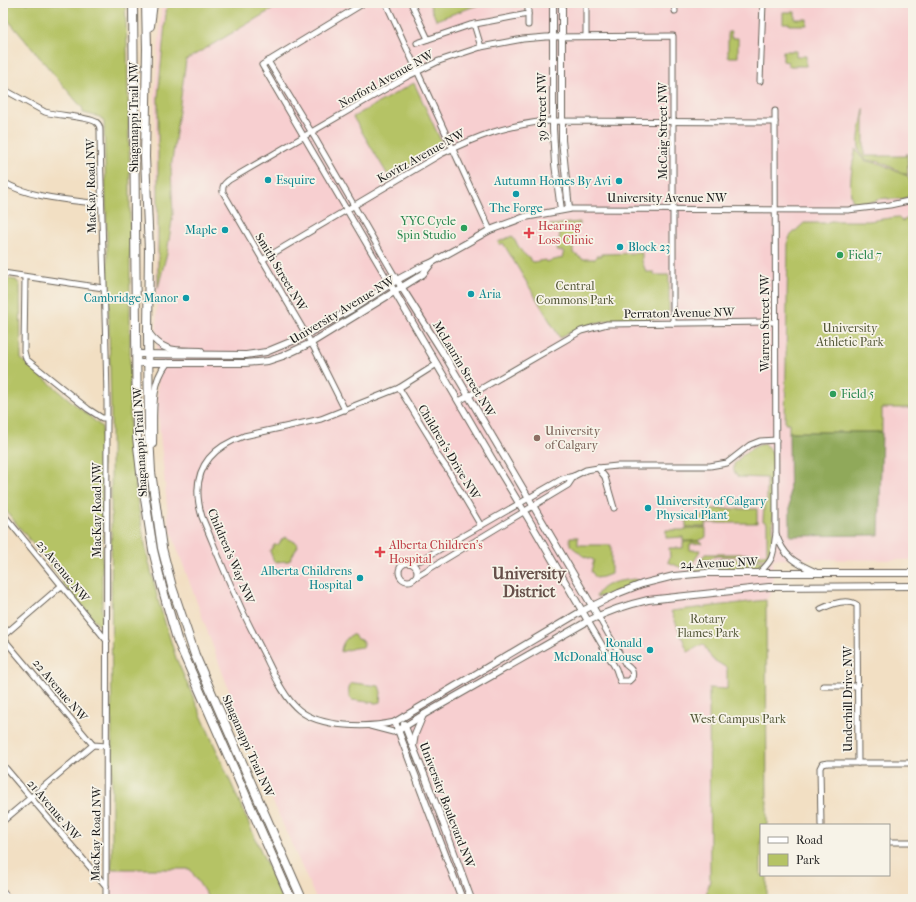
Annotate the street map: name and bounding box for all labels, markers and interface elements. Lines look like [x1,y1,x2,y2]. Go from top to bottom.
street label: Norford Avenue NW [336,47,437,111]
street label: Shaganappi Trail NW [127,61,141,172]
street label: 39 Street NW [535,71,549,141]
street label: McCaig Street NW [656,81,670,180]
street label: Kovitz Avenue NW [375,125,468,186]
street label: MacKay Road NW [83,137,99,234]
place label: Esquire [276,173,315,187]
place label: Autumn Homes By Avi [493,174,611,188]
marker: Esquire [263,175,273,185]
marker: Autumn Homes By Avi [614,176,624,186]
marker: The Forge [511,189,521,199]
street label: University Avenue NW [607,191,728,205]
place label: The Forge [489,201,543,215]
place label: YYC Cycle Spin Studio [397,214,456,242]
place label: Hearing Loss Clinic [538,219,593,247]
place label: Maple [185,223,217,237]
marker: YYC Cycle Spin Studio [459,223,469,233]
marker: Maple [220,225,230,235]
marker: Hearing Loss Clinic [523,227,535,239]
street label: Smith Street NW [252,231,310,315]
place label: Block 23 [628,240,670,254]
marker: Block 23 [615,242,625,252]
place label: Field 7 [848,248,882,262]
marker: Field 7 [835,250,845,260]
street label: University Avenue NW [287,273,398,347]
street label: Warren Street NW [758,273,772,373]
park label: Central Commons Park [536,279,615,307]
place label: Aria [478,287,501,301]
marker: Aria [466,289,476,299]
place label: Cambridge Manor [84,291,179,305]
marker: Cambridge Manor [181,293,191,303]
street label: Perraton Avenue NW [624,305,736,321]
street label: McLaurin Street NW [430,319,499,420]
park label: University Athletic Park [815,321,884,349]
street label: Shaganappi Trail NW [130,385,150,497]
place label: Field 5 [841,387,874,401]
marker: Field 5 [828,389,838,399]
street label: Children's Drive NW [415,402,484,503]
place label: University of Calgary [545,424,601,452]
marker: University of Calgary [532,433,542,443]
street label: MacKay Road NW [90,461,104,558]
place label: University of Calgary Physical Plant [656,494,767,522]
marker: University of Calgary Physical Plant [643,503,653,513]
street label: Children's Way NW [205,506,258,607]
street label: 23 Avenue NW [34,537,93,606]
place label: Alberta Children's Hospital [388,538,483,566]
marker: Alberta Children's Hospital [374,546,386,558]
street label: 24 Avenue NW [680,555,759,571]
place label: Alberta Childrens Hospital [260,564,353,592]
district label: University District [491,564,567,601]
marker: Alberta Childrens Hospital [355,573,365,583]
park label: Rotary Flames Park [677,612,740,640]
place label: Ronald McDonald House [553,636,642,664]
marker: Ronald McDonald House [645,645,655,655]
street label: Underhill Drive NW [841,645,855,752]
street label: 22 Avenue NW [30,656,91,725]
street label: Shaganappi Trail NW [219,693,277,800]
park label: West Campus Park [689,712,787,726]
street label: University Boulevard NW [417,740,478,871]
street label: 21 Avenue NW [24,777,84,844]
street label: MacKay Road NW [88,785,104,882]
legend [760,824,890,876]
text: Road [796,833,823,847]
text: Park [796,853,821,867]

